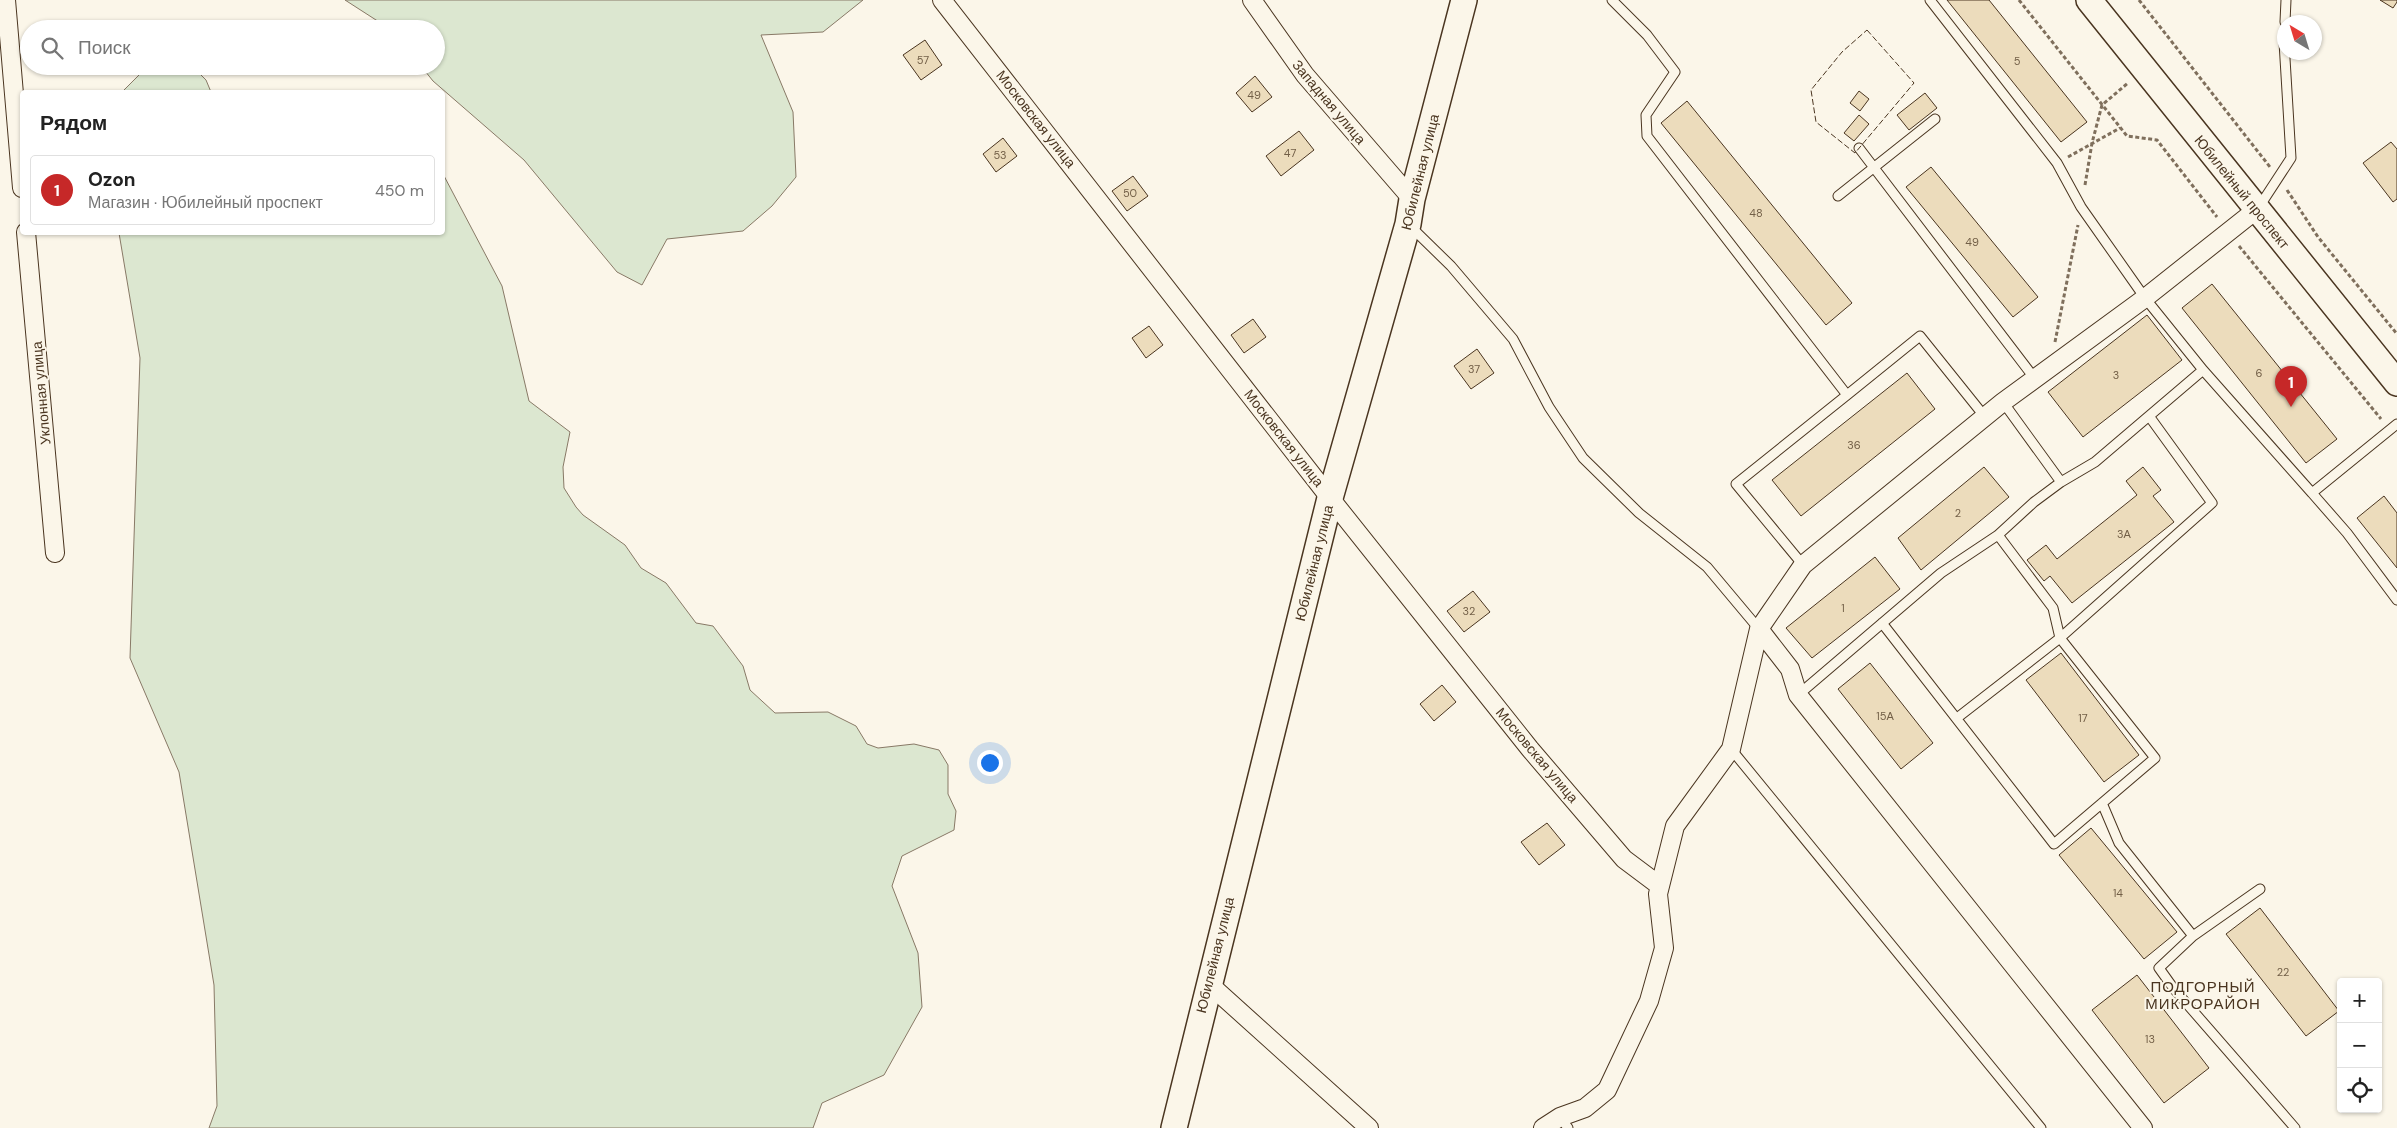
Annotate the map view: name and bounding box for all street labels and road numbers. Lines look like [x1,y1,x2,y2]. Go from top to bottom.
street label: Западная улица [1288,56,1370,148]
street label: Московская улица [992,67,1080,172]
street label: Юбилейная улица [1397,112,1443,232]
street label: Юбилейный проспект [2191,131,2294,253]
street label: Уклонная улица [27,340,54,445]
street label: Московская улица [1240,386,1328,491]
street label: Юбилейная улица [1291,503,1337,623]
street label: Московская улица [1492,704,1582,807]
street label: Юбилейная улица [1192,895,1238,1015]

